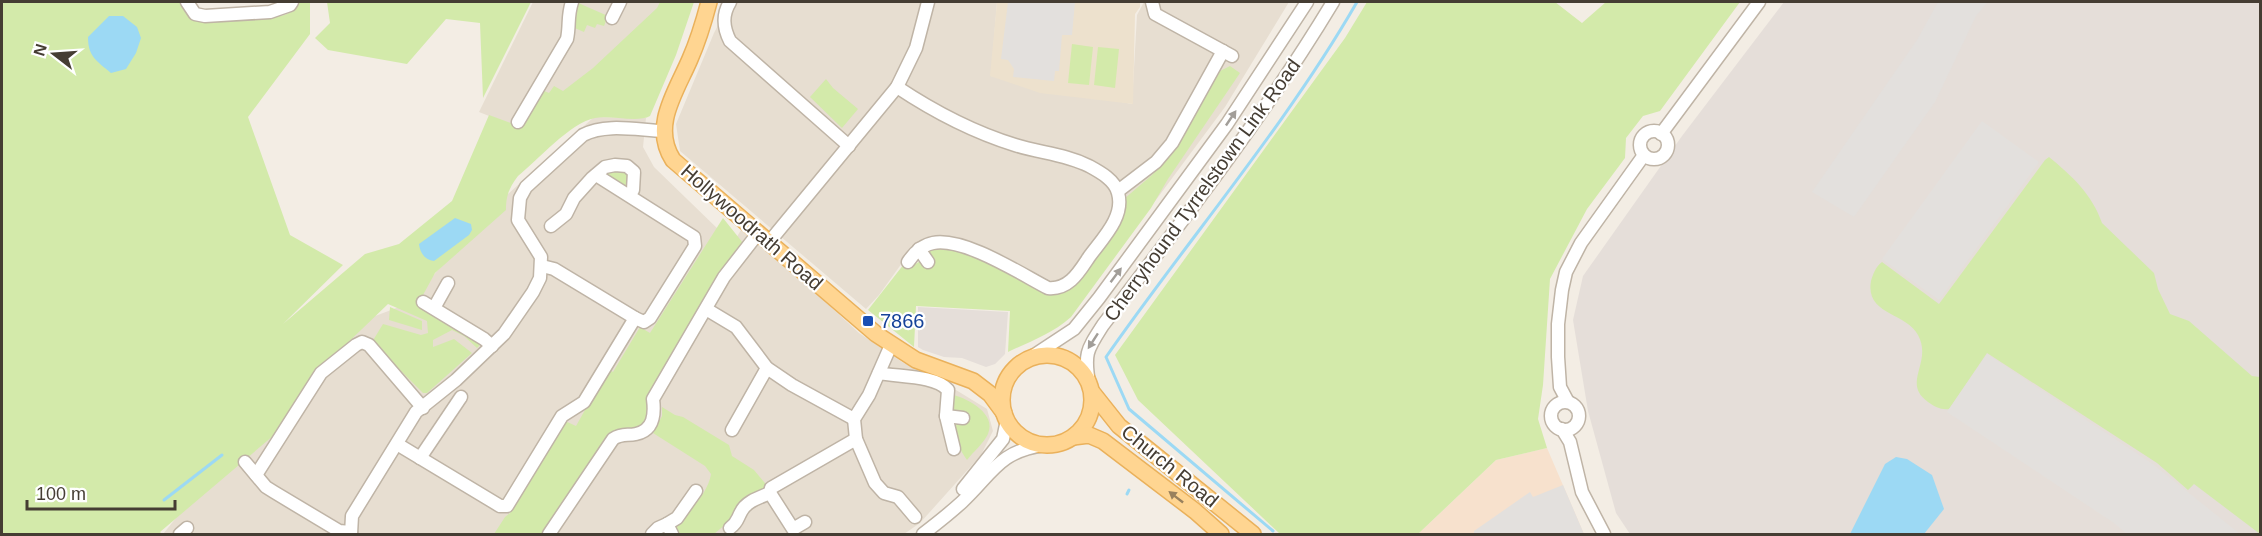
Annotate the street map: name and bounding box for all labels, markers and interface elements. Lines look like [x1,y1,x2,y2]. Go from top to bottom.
north arrow [24,24,84,84]
text: N [30,42,50,58]
street label: Cherryhound Tyrrelstown Link Road [1099,55,1305,325]
one-way arrow [1226,109,1237,126]
street label: Hollywoodrath Road [677,160,827,294]
one-way arrow [1110,267,1123,283]
place label: 7866 [880,310,925,332]
marker: 7866 [861,314,875,328]
one-way arrow [1088,332,1099,349]
street label: Church Road [1117,420,1223,512]
scale bar [27,473,176,511]
text: 100 m [36,484,86,504]
one-way arrow [1169,492,1184,504]

